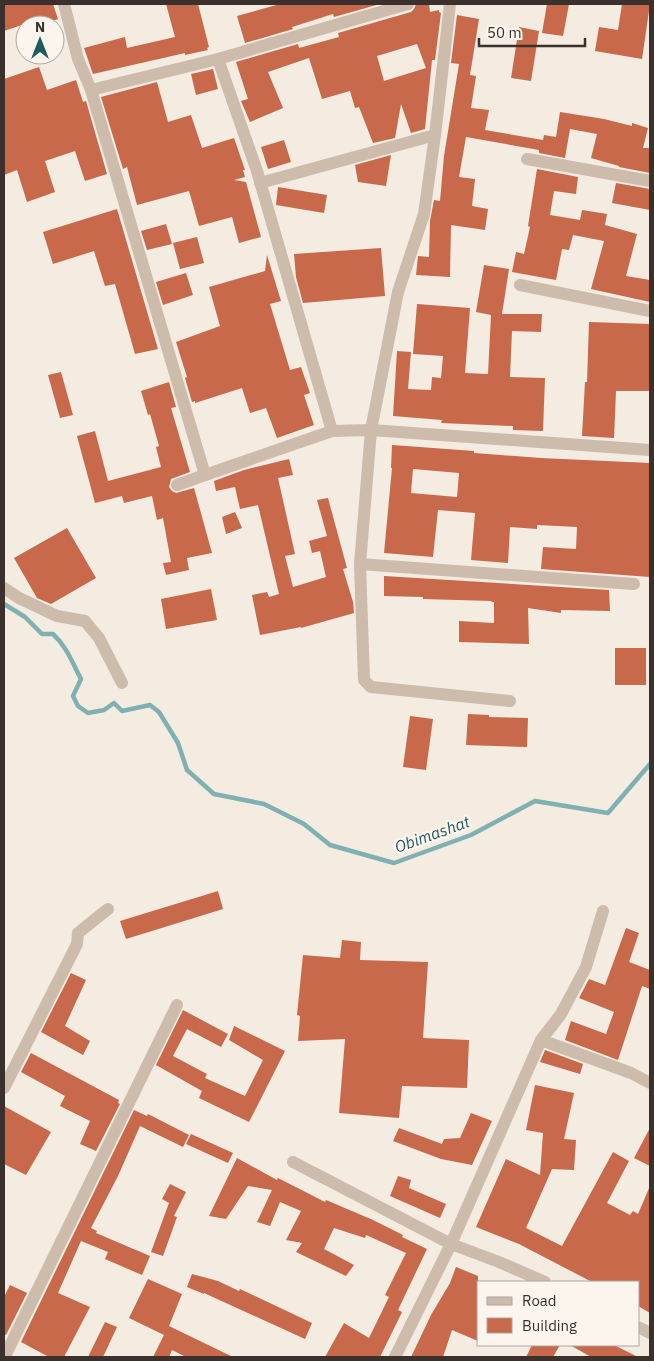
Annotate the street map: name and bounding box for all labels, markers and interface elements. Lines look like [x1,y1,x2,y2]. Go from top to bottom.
north arrow [15,15,65,65]
scale bar [479,15,585,47]
text: N [35,18,45,36]
text: 50 m [487,23,522,42]
water label: Obimashat [392,811,473,857]
legend [477,1281,639,1346]
text: Road [522,1291,557,1310]
text: Building [522,1316,577,1335]

